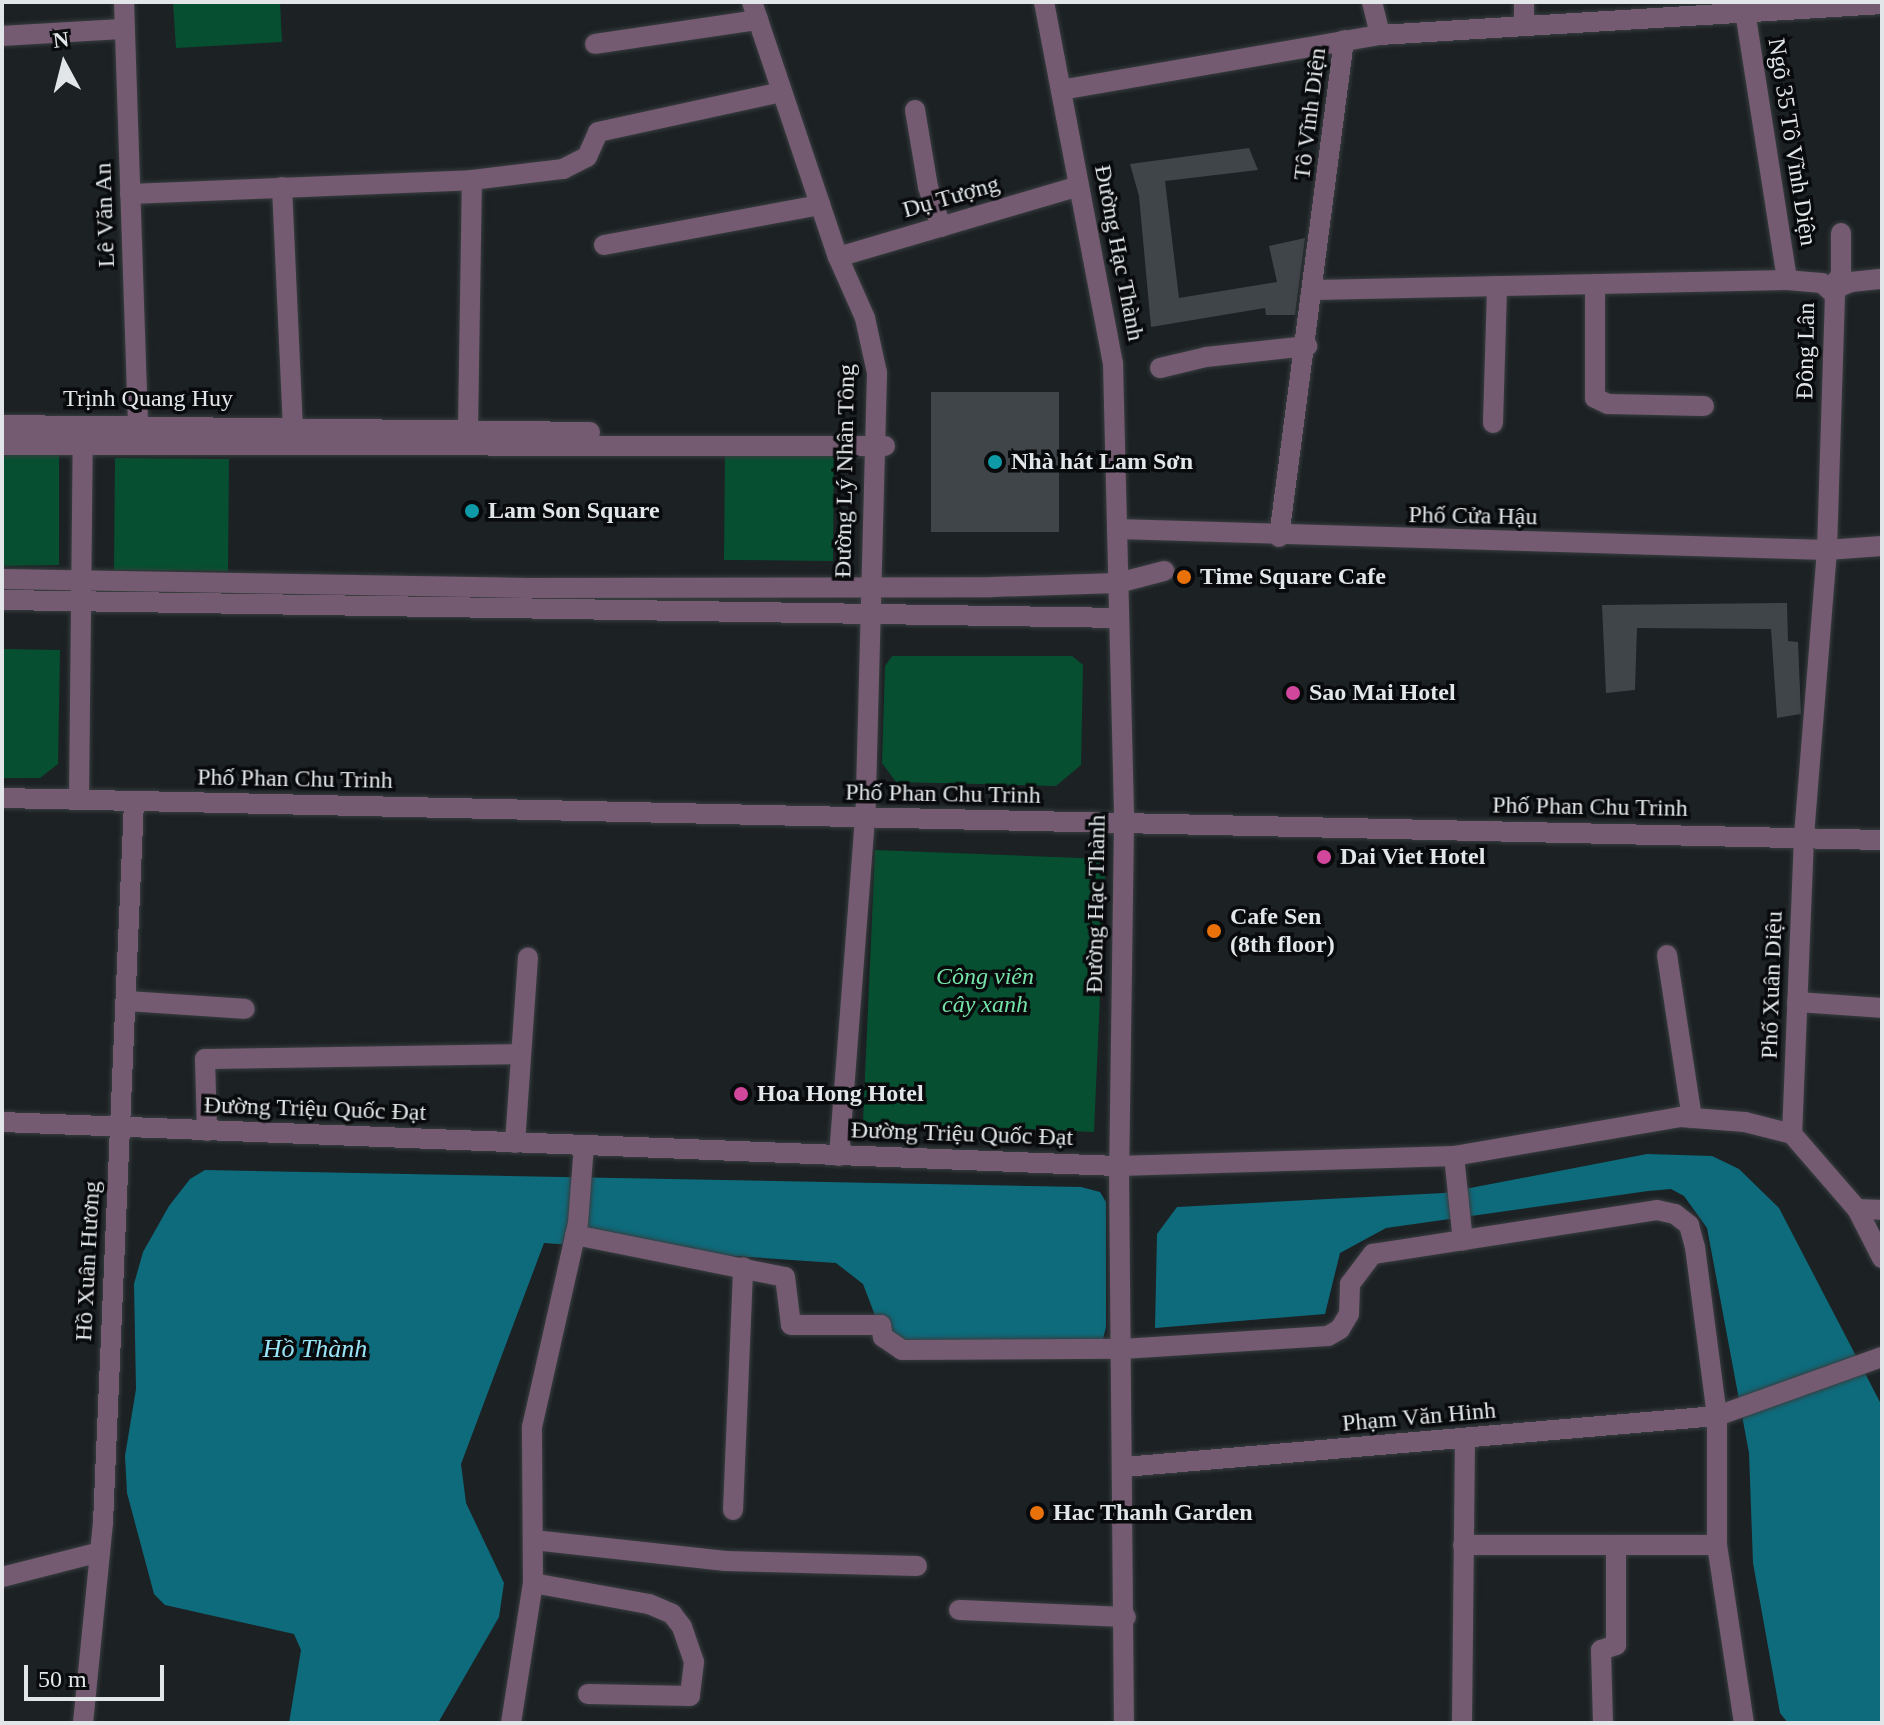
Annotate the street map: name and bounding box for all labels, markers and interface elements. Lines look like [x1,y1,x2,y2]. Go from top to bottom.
north arrow [24,24,104,104]
text: N [52,26,70,53]
street label: Ngõ 35 Tô Vĩnh Diện [1761,36,1823,248]
street label: Tô Vĩnh Diện [1288,46,1332,182]
street label: Lê Văn An [89,161,121,269]
street label: Đường Hạc Thành [1088,162,1150,344]
street label: Dụ Tượng [899,169,1003,225]
street label: Đông Lân [1791,302,1821,400]
street label: Đường Lý Nhân Tông [829,364,861,578]
street label: Trịnh Quang Huy [63,385,233,413]
place label: Nhà hát Lam Sơn [1011,448,1193,476]
marker: Nhà hát Lam Sơn [986,453,1004,471]
place label: Lam Son Square [488,497,660,525]
street label: Phố Cửa Hậu [1408,500,1538,532]
marker: Lam Son Square [463,502,481,520]
place label: Time Square Cafe [1200,563,1386,591]
marker: Time Square Cafe [1175,568,1193,586]
place label: Sao Mai Hotel [1309,679,1456,707]
marker: Sao Mai Hotel [1284,684,1302,702]
street label: Phố Phan Chu Trinh [197,763,393,795]
street label: Phố Phan Chu Trinh [845,778,1041,810]
street label: Phố Phan Chu Trinh [1492,791,1688,823]
street label: Đường Hạc Thành [1080,814,1112,994]
place label: Dai Viet Hotel [1340,843,1486,871]
marker: Dai Viet Hotel [1315,848,1333,866]
place label: Cafe Sen (8th floor) [1230,903,1335,959]
street label: Phố Xuân Diệu [1755,911,1789,1059]
marker: Cafe Sen (8th floor) [1205,922,1223,940]
park label: Công viên cây xanh [936,963,1034,1019]
place label: Hoa Hong Hotel [757,1080,924,1108]
marker: Hoa Hong Hotel [732,1085,750,1103]
street label: Đường Triệu Quốc Đạt [203,1091,427,1127]
street label: Đường Triệu Quốc Đạt [850,1116,1074,1152]
street label: Hồ Xuân Hương [69,1180,107,1342]
water label: Hồ Thành [263,1333,367,1365]
street label: Phạm Văn Hinh [1341,1396,1497,1438]
place label: Hac Thanh Garden [1053,1499,1253,1527]
marker: Hac Thanh Garden [1028,1504,1046,1522]
scale bar [28,1649,168,1699]
text: 50 m [38,1666,87,1692]

